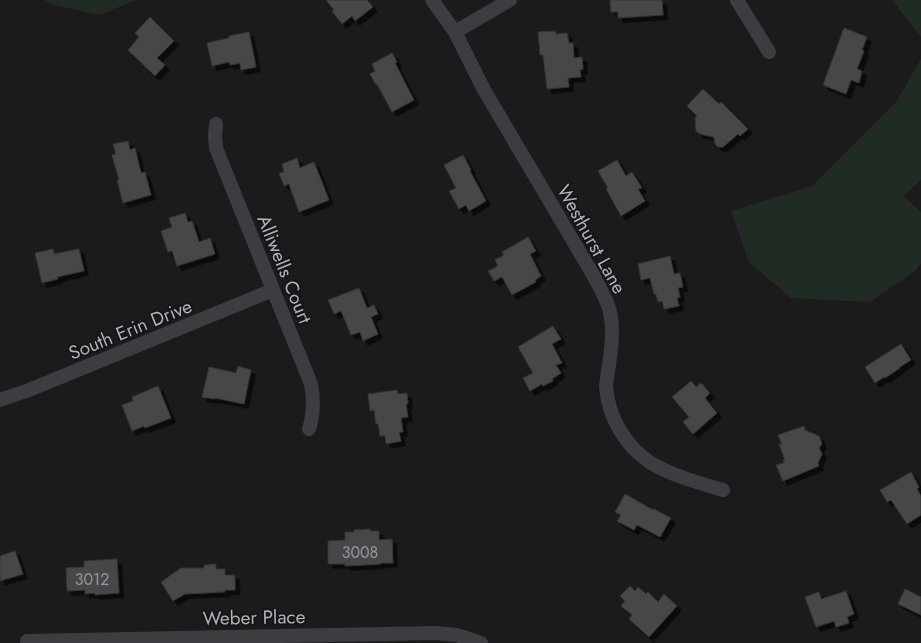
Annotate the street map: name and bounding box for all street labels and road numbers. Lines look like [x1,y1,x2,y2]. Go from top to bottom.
street label: Westhurst Lane [550,180,633,299]
street label: Alliwells Court [250,211,319,328]
street label: South Erin Drive [64,292,196,366]
street label: Weber Place [202,603,306,632]

